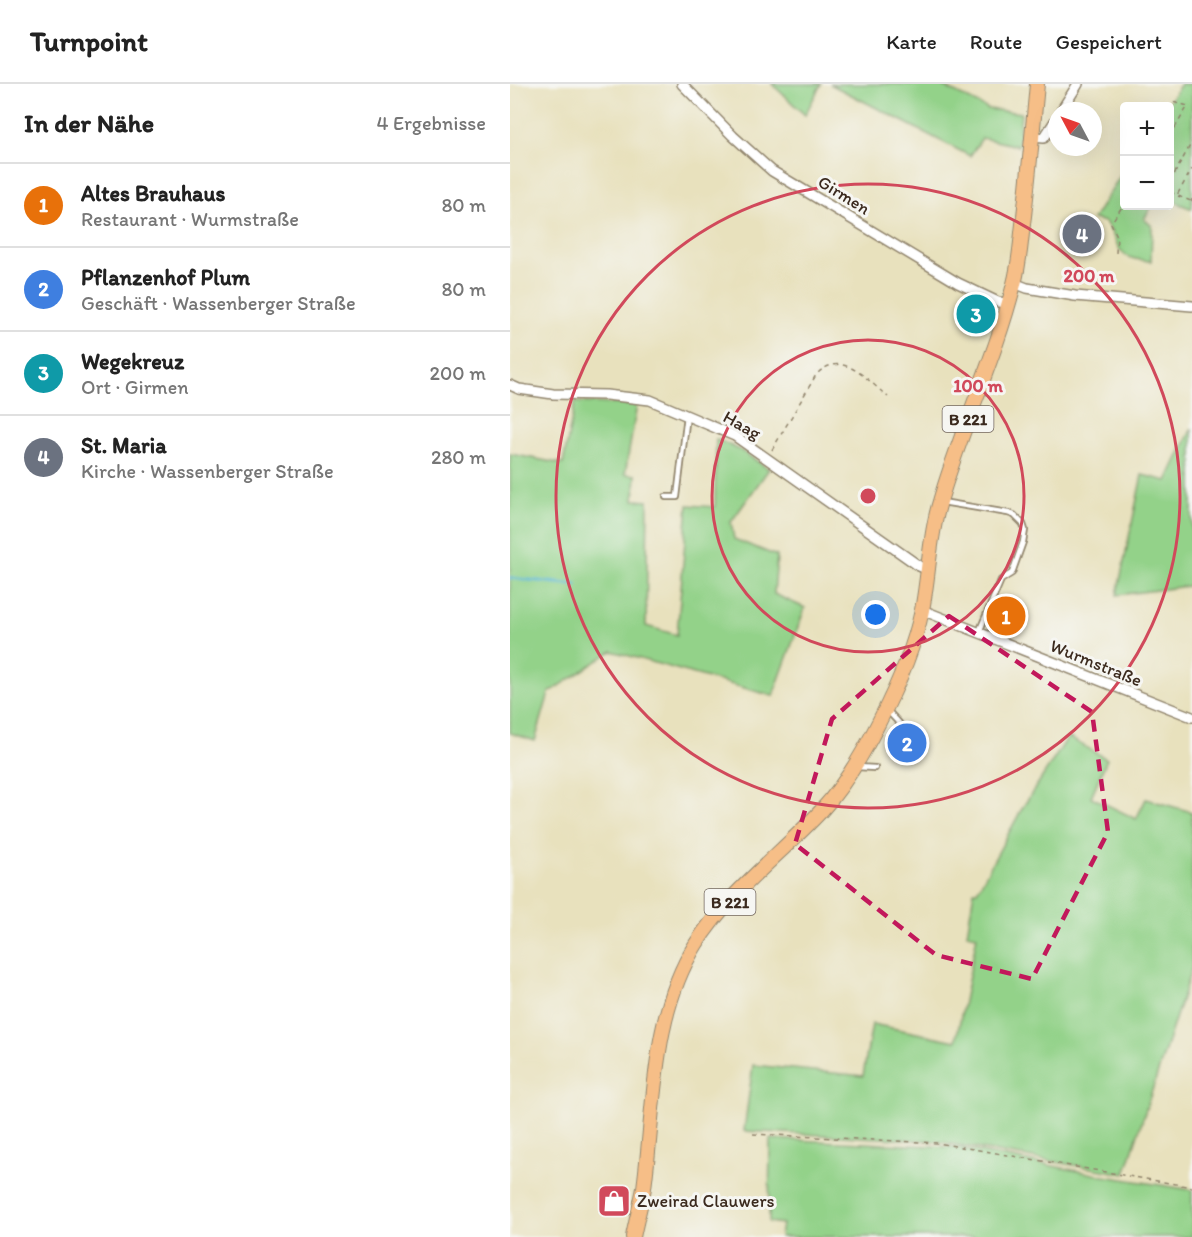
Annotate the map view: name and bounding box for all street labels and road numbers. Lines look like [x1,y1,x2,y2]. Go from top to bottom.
street label: Girmen [814,170,874,220]
street label: Haag [719,406,765,445]
road number: B 221 [942,406,994,432]
street label: Wurmstraße [1047,635,1145,691]
road number: B 221 [704,889,756,915]

